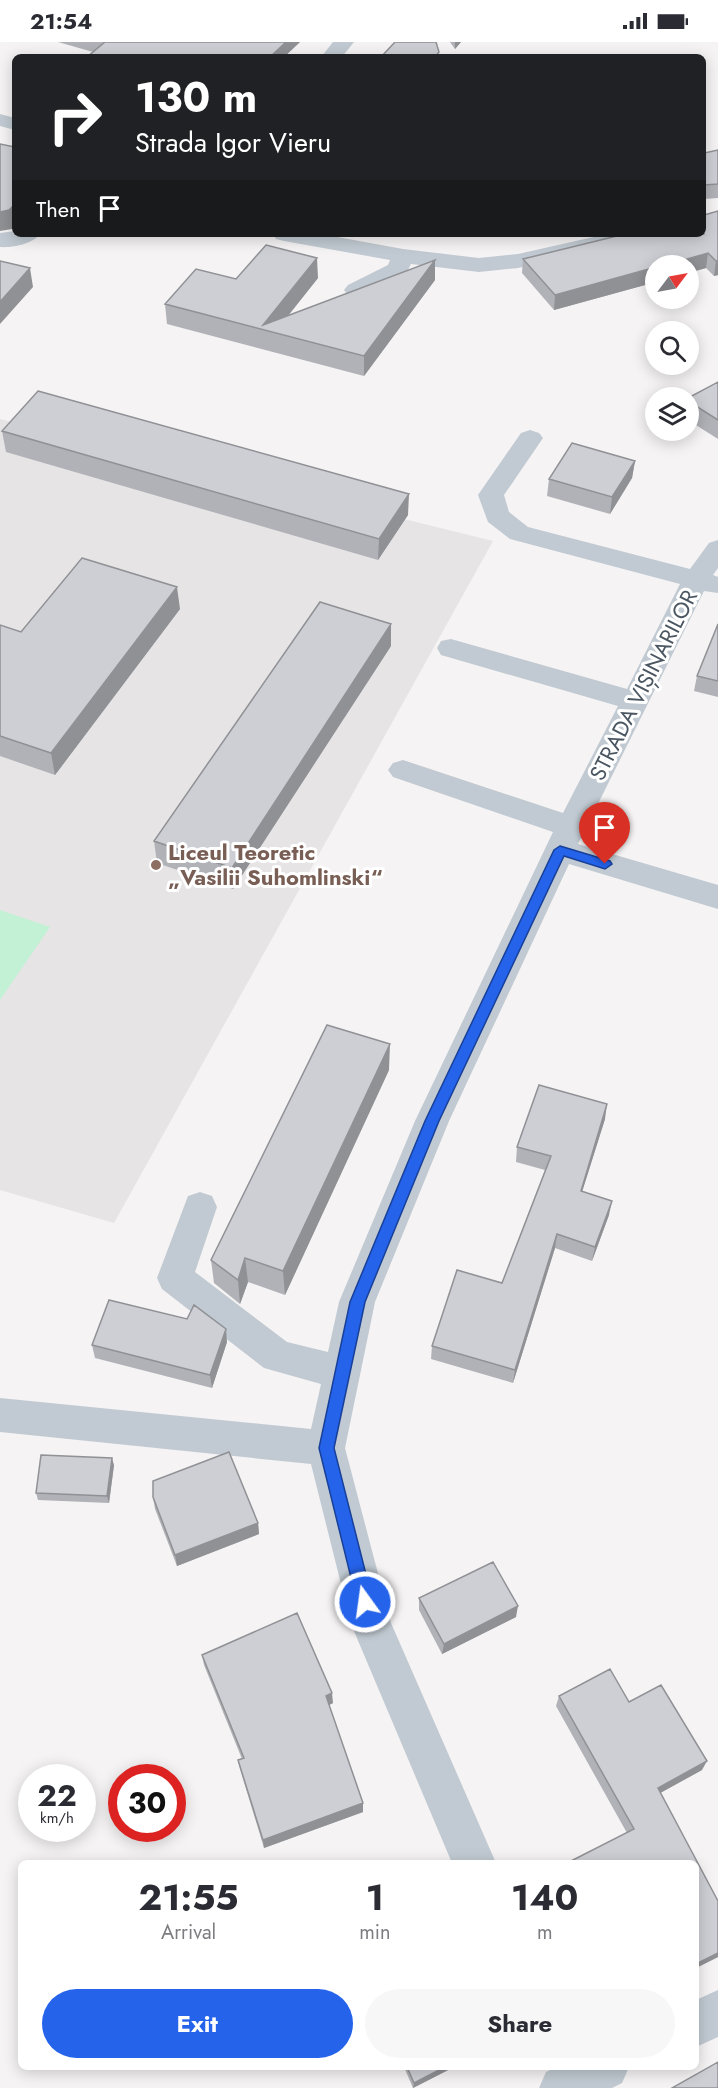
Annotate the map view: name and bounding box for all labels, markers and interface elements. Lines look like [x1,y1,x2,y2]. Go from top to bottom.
text: 21:54 [30,5,92,37]
text: 130 m [135,67,257,128]
icon: right [36,78,114,156]
text: Strada Igor Vieru [135,123,331,162]
icon: arrive [93,192,126,225]
text: Then [36,193,81,225]
north arrow [645,255,699,309]
map controls [645,255,699,441]
button: search [645,321,699,375]
button: layers [645,387,699,441]
street label: STRADA VIȘINARILOR [581,584,705,786]
pin [579,802,630,864]
icon: arrive [588,811,621,844]
place label: Liceul Teoretic „Vasilii Suhomlinski“ [168,836,383,893]
marker: Liceul Teoretic „Vasilii Suhomlinski“ [149,858,163,872]
position arrow [333,1570,397,1634]
speed limit sign: 30 [108,1764,186,1842]
text: 22 [37,1774,77,1817]
text: km/h [40,1807,74,1829]
text: 21:55 [139,1871,239,1923]
text: 1 [366,1871,384,1923]
text: 140 [511,1871,578,1923]
text: Arrival [161,1918,216,1947]
text: min [359,1918,390,1947]
text: m [537,1918,553,1947]
button: Exit [42,1989,353,2058]
button: Share [365,1989,675,2058]

